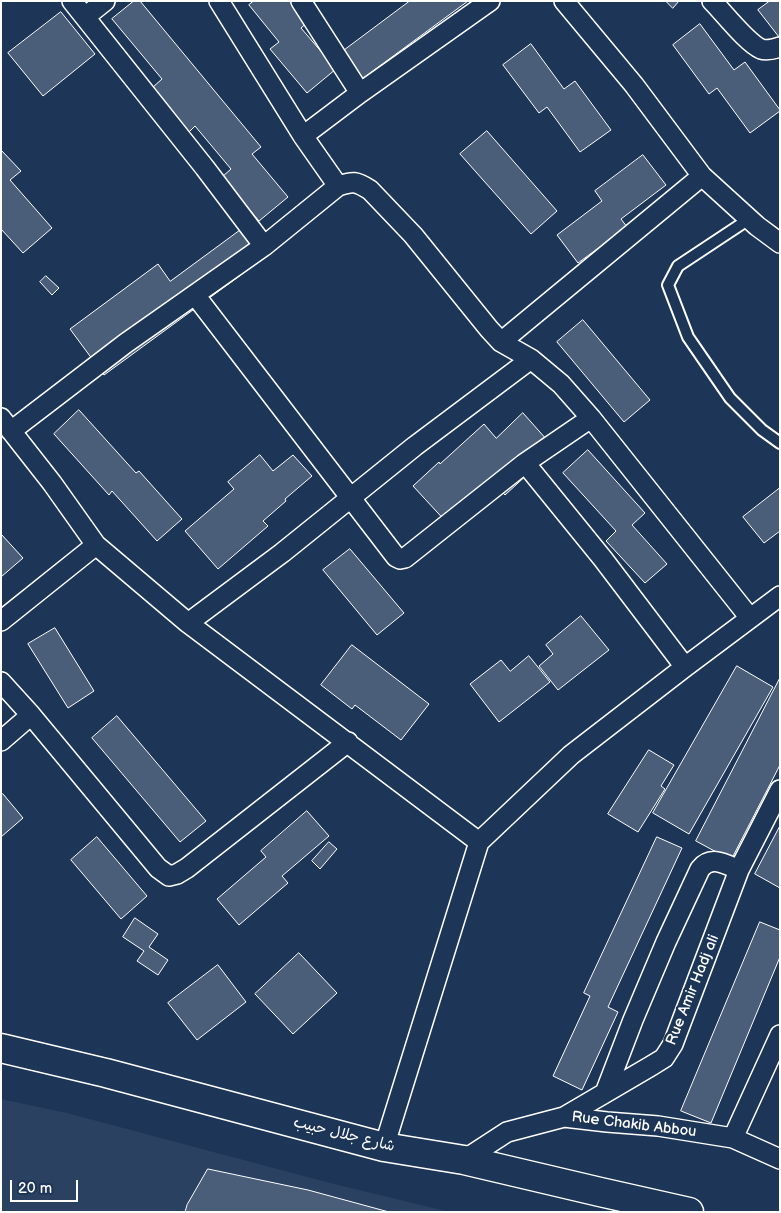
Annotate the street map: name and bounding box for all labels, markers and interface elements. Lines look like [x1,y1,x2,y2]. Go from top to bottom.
street label: Rue Amir Hadj ali [663,932,723,1048]
street label: Rue Chakib Abbou [571,1108,697,1142]
street label: شارع جلال حبيب [292,1114,396,1156]
scale bar [12,1170,80,1202]
text: 20 m [18,1179,52,1198]

